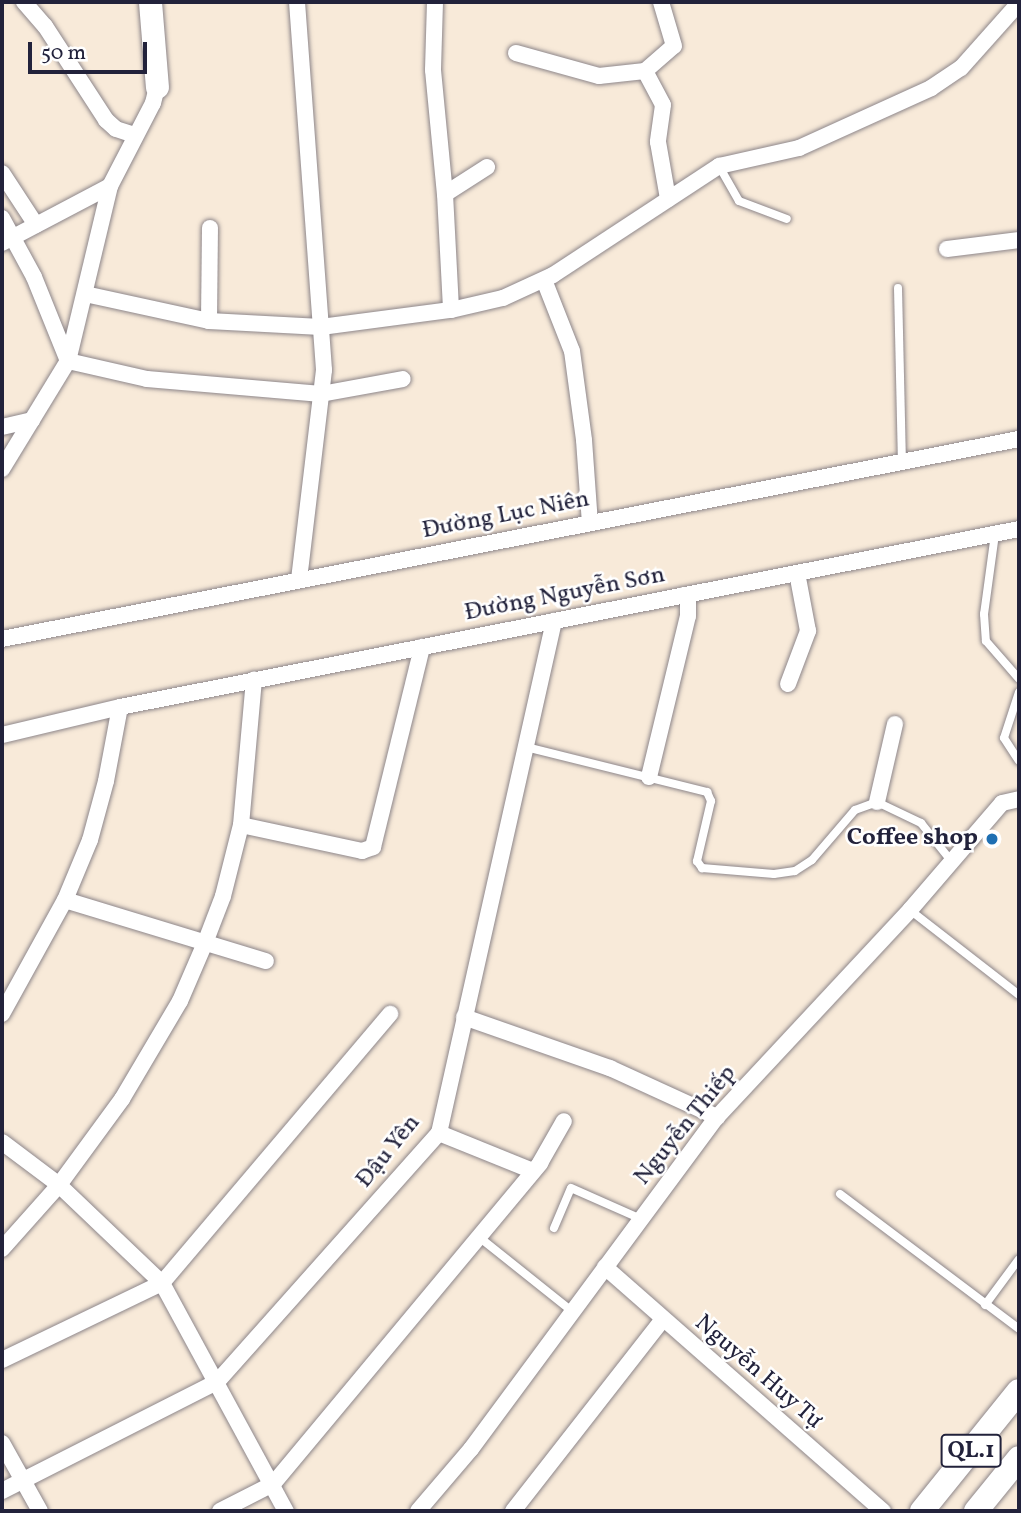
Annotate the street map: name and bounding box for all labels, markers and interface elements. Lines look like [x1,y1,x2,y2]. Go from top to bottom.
scale bar [32,28,150,72]
text: 50 m [41,39,86,68]
street label: Đường Lục Niên [420,486,592,546]
street label: Đường Nguyễn Sơn [462,561,668,629]
place label: Coffee shop [847,825,978,853]
marker: Coffee shop [984,831,1000,847]
street label: Nguyễn Thiếp [629,1060,743,1192]
street label: Đậu Yên [351,1109,427,1195]
street label: Nguyễn Huy Tự [688,1309,828,1437]
road number: QL.1 [940,1432,1002,1470]

